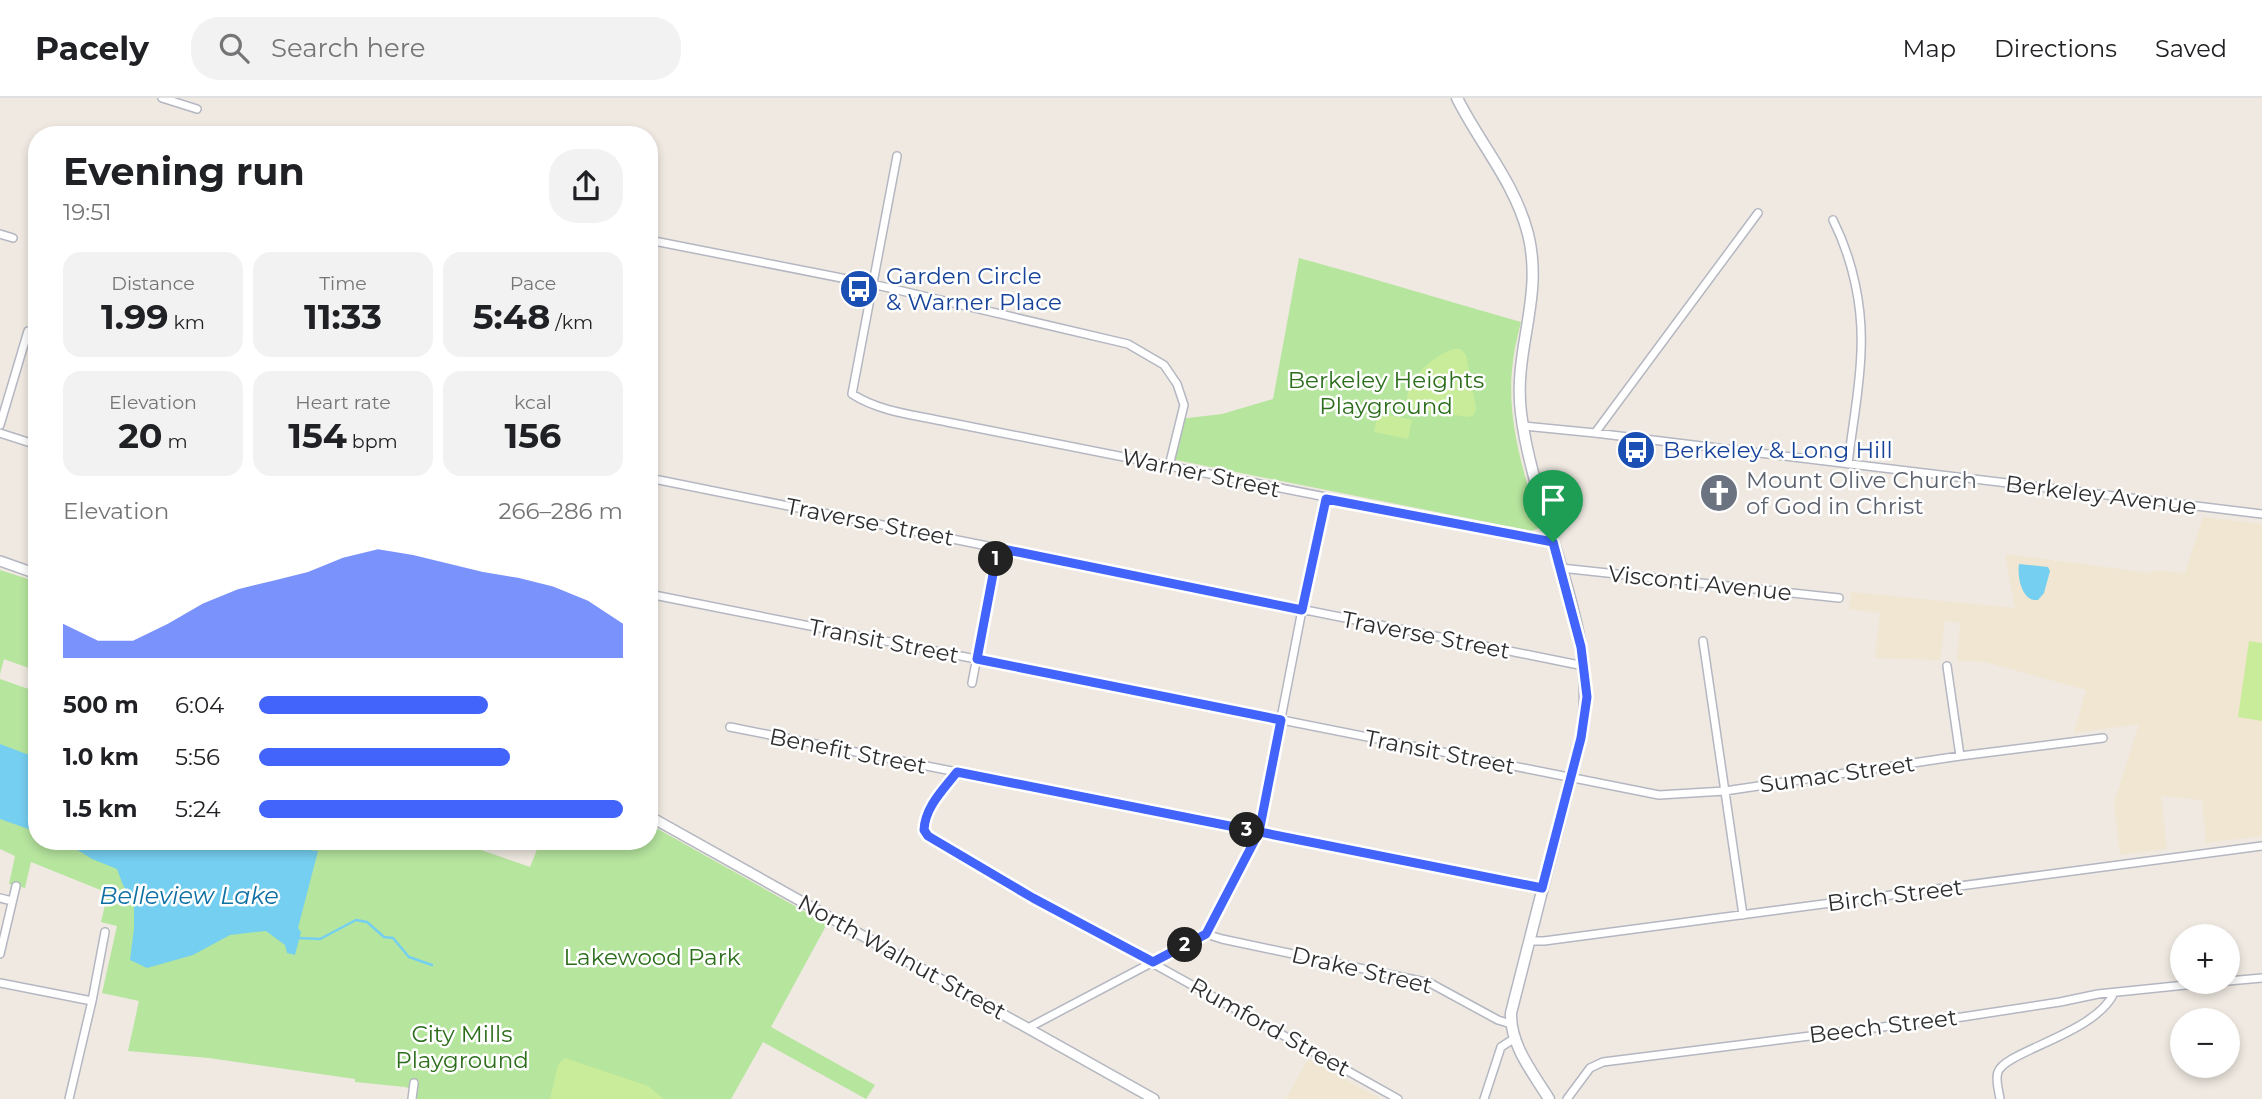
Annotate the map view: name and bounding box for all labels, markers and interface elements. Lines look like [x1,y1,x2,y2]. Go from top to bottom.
search box [191,17,681,80]
text: Pacely [35,28,149,68]
icon: search [215,29,253,67]
text: Search here [271,32,426,64]
text: Map [1903,34,1956,63]
text: Directions [1994,34,2117,63]
text: Saved [2155,34,2227,63]
text: Evening run [63,148,305,195]
button: share [549,149,623,223]
text: 19:51 [63,198,112,226]
place label: Garden Circle & Warner Place [886,262,1062,316]
bus stop icon: Garden Circle & Warner Place [838,268,880,310]
text: Distance [111,272,195,295]
text: Time [319,272,367,295]
text: Pace [510,272,556,295]
text: 1.99 [101,295,169,338]
text: 11:33 [304,295,382,338]
text: 5:48 [473,295,550,338]
text: km [169,311,205,334]
text: /km [550,311,593,334]
park label: Berkeley Heights Playground [1288,366,1484,420]
text: Elevation [109,391,197,414]
text: Heart rate [295,391,391,414]
text: kcal [514,391,552,414]
text: 20 [118,414,163,457]
text: 154 [288,414,347,457]
text: 156 [505,414,561,457]
bus stop icon: Berkeley & Long Hill [1615,429,1657,471]
text: m [163,430,188,453]
text: bpm [347,430,398,453]
place label: Berkeley & Long Hill [1663,436,1893,464]
street label: Warner Street [1119,443,1283,503]
place label: Mount Olive Church of God in Christ [1746,466,1977,520]
street label: Berkeley Avenue [2004,469,2198,521]
pin [1523,470,1583,542]
church icon: Mount Olive Church of God in Christ [1698,472,1740,514]
icon: arrive [1534,481,1572,519]
street label: Traverse Street [784,492,956,552]
text: Elevation [63,497,169,525]
text: 266–286 m [498,497,623,525]
pin: 1 [978,542,1014,576]
text: 1 [992,547,999,570]
street label: Visconti Avenue [1607,559,1793,607]
street label: Traverse Street [1340,605,1512,665]
street label: Transit Street [807,613,961,669]
text: 500 m [63,691,139,719]
text: 6:04 [175,691,224,719]
street label: Benefit Street [767,722,929,780]
street label: Transit Street [1363,724,1517,780]
text: 1.0 km [63,743,139,771]
text: 5:56 [175,743,220,771]
street label: Sumac Street [1758,749,1916,799]
text: 1.5 km [63,795,137,823]
text: 5:24 [175,795,221,823]
pin: 3 [1230,812,1264,848]
text: 3 [1241,818,1252,841]
street label: Birch Street [1826,873,1964,917]
water label: Belleview Lake [99,881,279,910]
street label: North Walnut Street [793,888,1011,1026]
map controls [2170,924,2240,1078]
button: + [2170,924,2240,994]
pin: 2 [1168,928,1202,962]
text: 2 [1179,933,1190,956]
street label: Drake Street [1289,940,1435,1000]
park label: Lakewood Park [564,943,741,971]
street label: Rumford Street [1185,971,1355,1083]
street label: Beech Street [1807,1003,1959,1049]
button: − [2170,1008,2240,1078]
park label: City Mills Playground [395,1020,529,1074]

